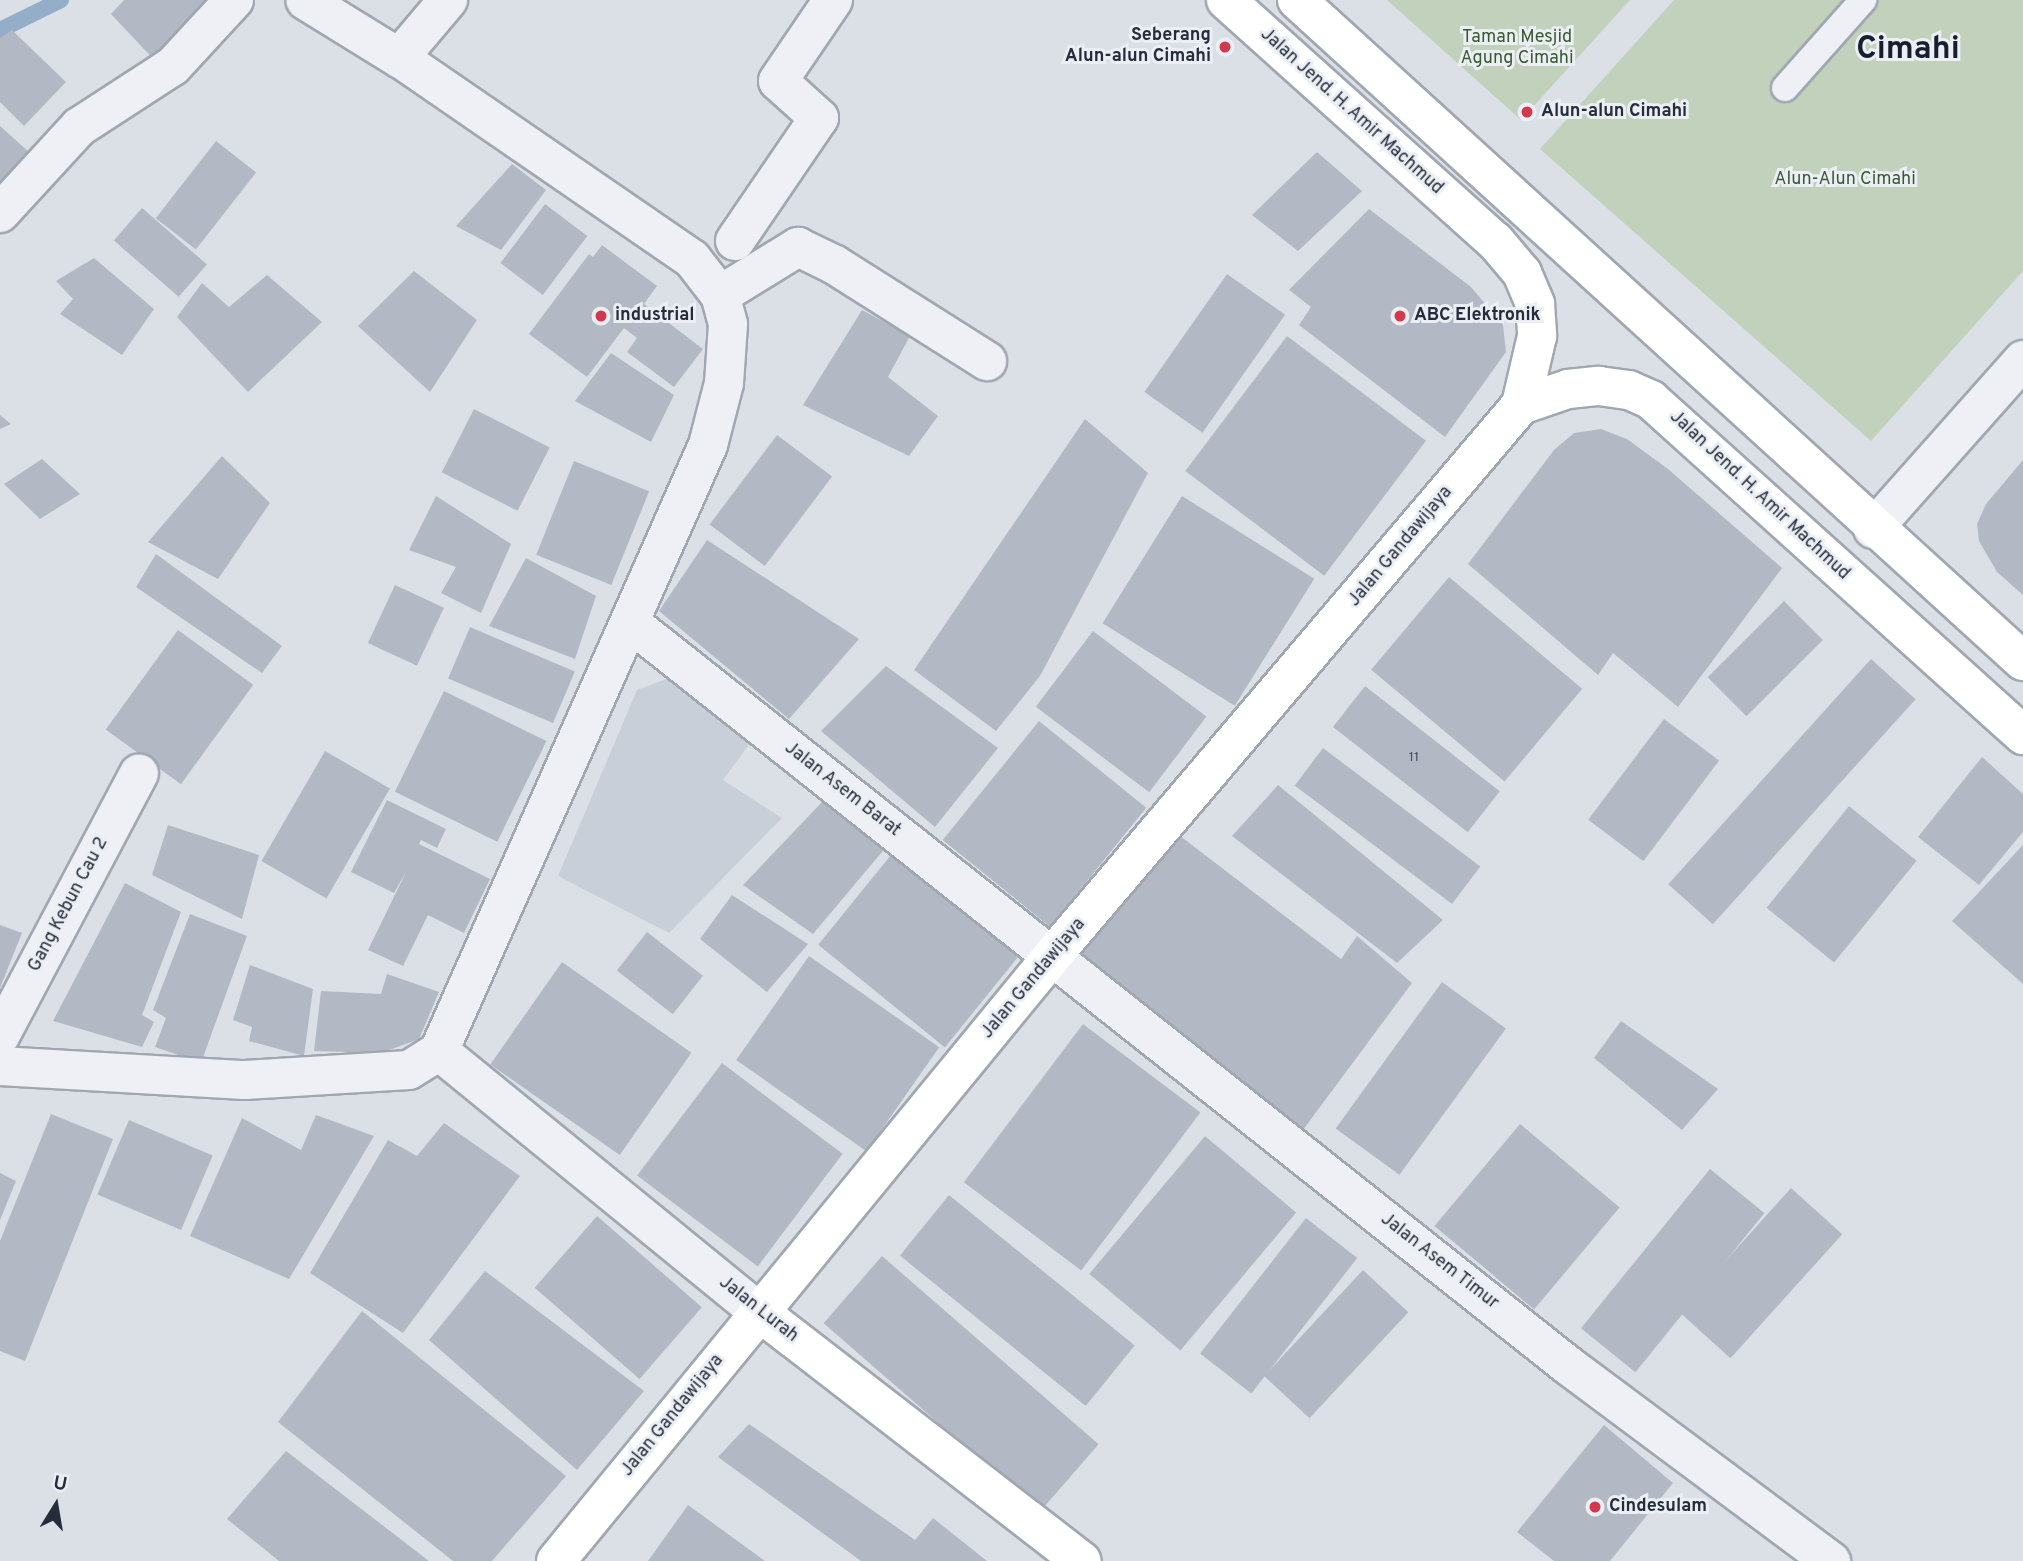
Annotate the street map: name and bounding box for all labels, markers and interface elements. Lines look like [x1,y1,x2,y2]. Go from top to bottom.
street label: Jalan Jend. H. Amir Machmud [1255,24,1447,200]
place label: Seberang Alun-alun Cimahi [1065,26,1211,68]
park label: Taman Mesjid Agung Cimahi [1461,28,1573,70]
district label: Cimahi [1856,31,1960,69]
marker: Seberang Alun-alun Cimahi [1217,39,1233,55]
place label: Alun-alun Cimahi [1541,101,1687,123]
marker: Alun-alun Cimahi [1519,104,1535,120]
park label: Alun-Alun Cimahi [1774,169,1916,191]
place label: industrial [615,305,695,327]
place label: ABC Elektronik [1414,305,1541,327]
marker: industrial [593,308,609,324]
marker: ABC Elektronik [1392,308,1408,324]
street label: Jalan Jend. H. Amir Machmud [1664,407,1854,585]
street label: Jalan Gandawijaya [1344,482,1458,612]
street label: Jalan Asem Barat [779,738,905,842]
house number: 11 [1409,750,1419,766]
street label: Gang Kebun Cau 2 [24,834,114,976]
street label: Jalan Gandawijaya [977,914,1091,1044]
street label: Jalan Asem Timur [1375,1209,1503,1315]
street label: Jalan Lurah [714,1272,802,1348]
street label: Jalan Gandawijaya [617,1351,729,1481]
north arrow [21,1470,91,1540]
text: U [51,1471,69,1497]
place label: Cindesulam [1609,1496,1707,1518]
marker: Cindesulam [1587,1499,1603,1515]

